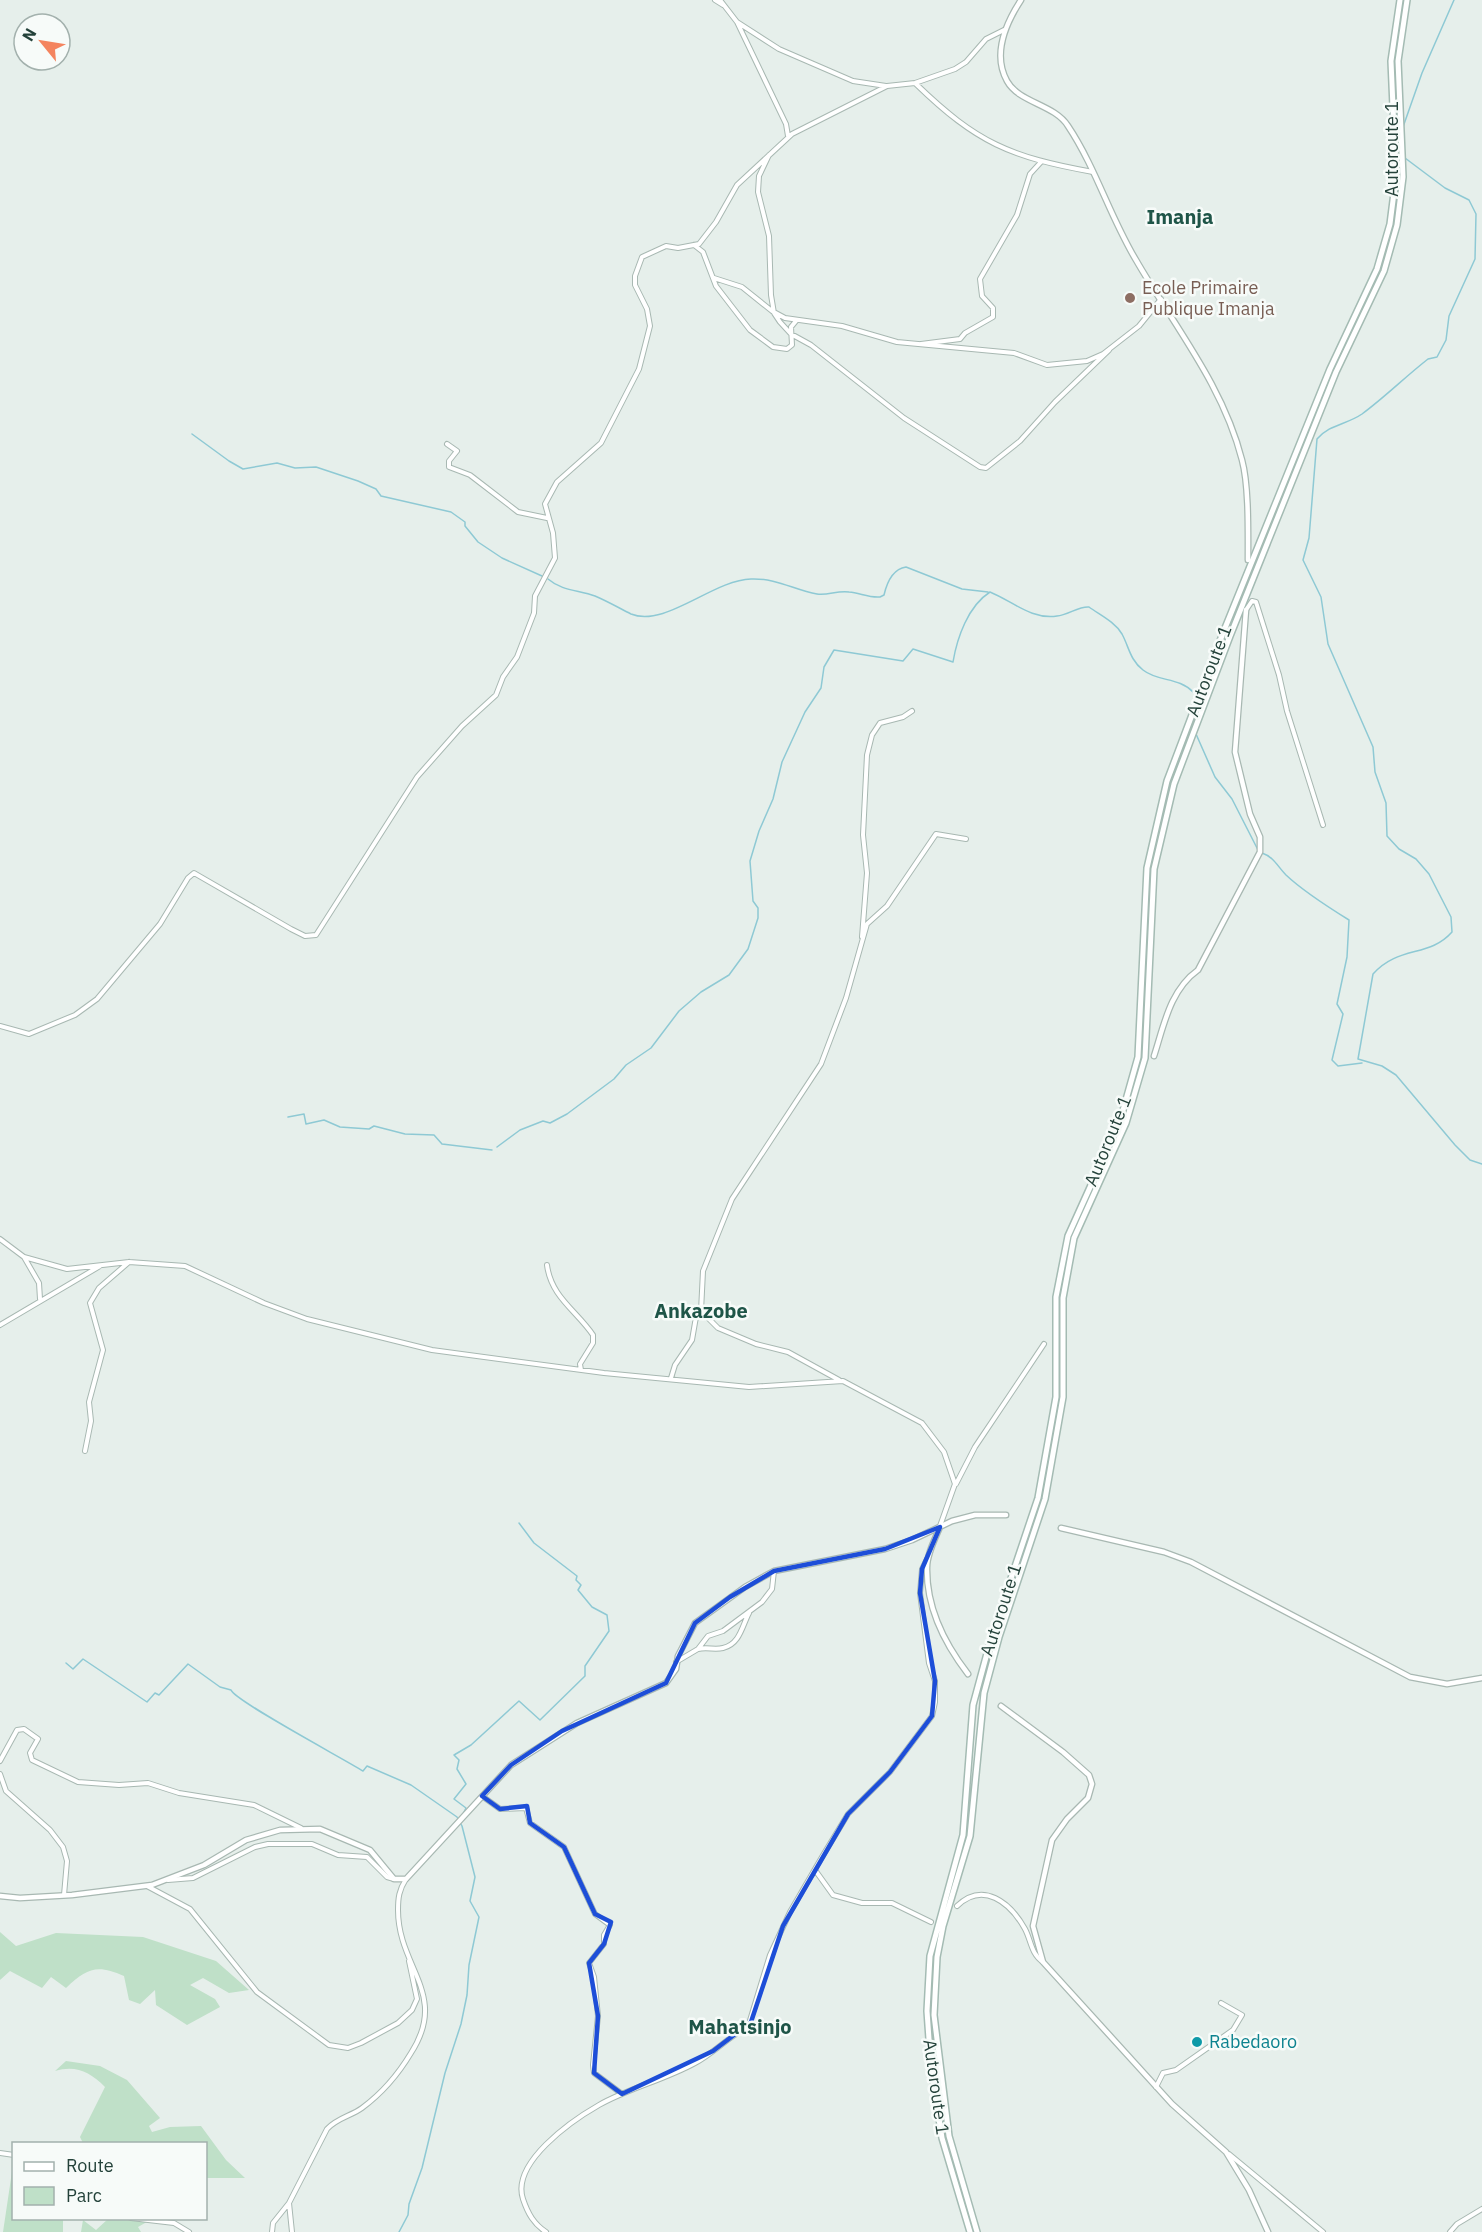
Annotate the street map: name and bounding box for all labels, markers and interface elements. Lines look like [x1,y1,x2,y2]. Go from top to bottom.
north arrow [12,12,72,72]
text: N [17,24,41,45]
street label: Autoroute 1 [1380,101,1403,197]
district label: Imanja [1147,203,1213,230]
place label: Ecole Primaire Publique Imanja [1142,276,1275,320]
marker: Ecole Primaire Publique Imanja [1123,291,1137,305]
street label: Autoroute 1 [1181,622,1236,720]
street label: Autoroute 1 [1079,1092,1136,1190]
district label: Ankazobe [654,1297,748,1324]
street label: Autoroute 1 [975,1561,1026,1659]
district label: Mahatsinjo [688,2013,792,2040]
place label: Rabedaoro [1209,2030,1297,2053]
marker: Rabedaoro [1190,2035,1204,2049]
street label: Autoroute 1 [918,2038,955,2136]
legend [12,2142,207,2220]
text: Route [66,2154,114,2177]
text: Parc [66,2184,102,2207]

